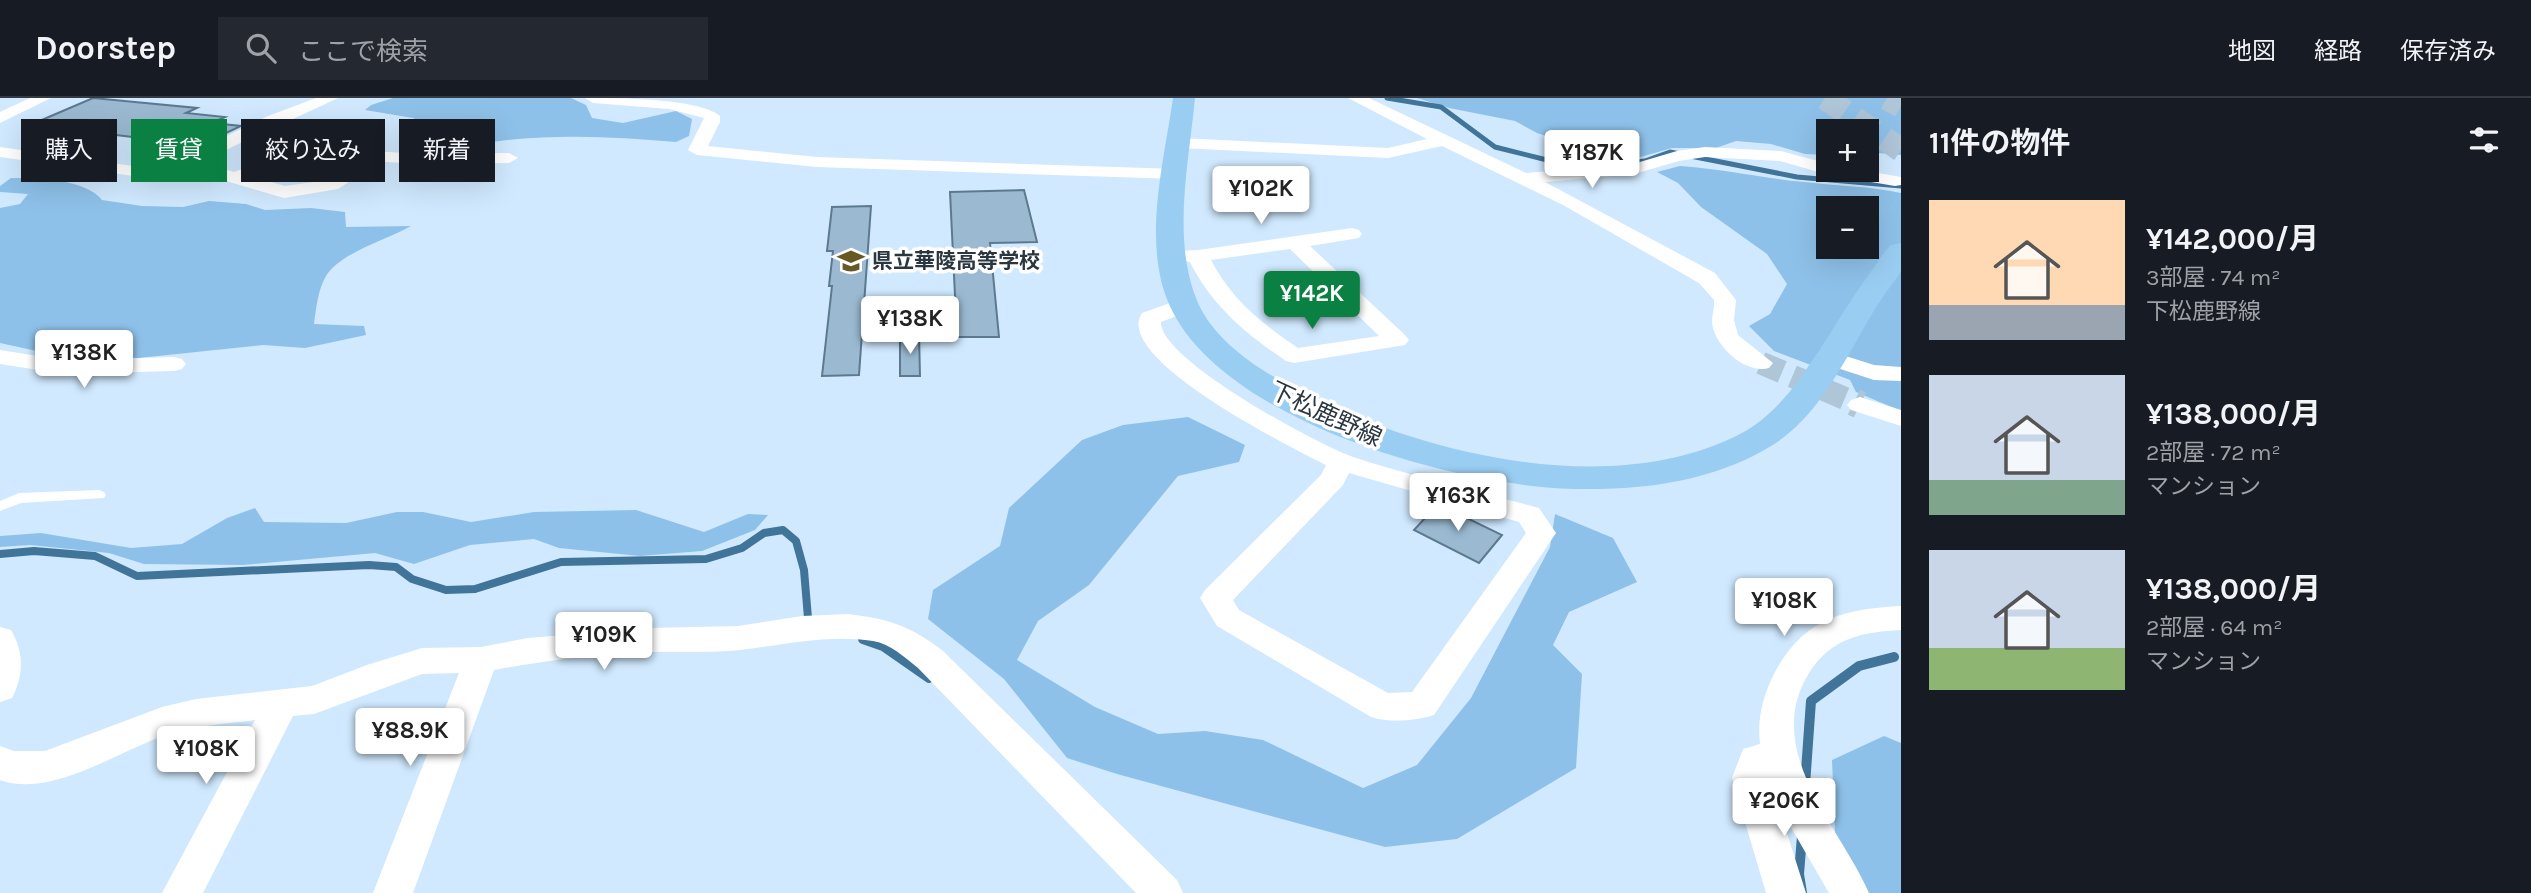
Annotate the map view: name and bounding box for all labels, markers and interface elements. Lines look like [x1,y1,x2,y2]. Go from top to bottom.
search box [218,17,708,80]
text: Doorstep [35,29,176,67]
icon: search [242,29,280,67]
text: ここで検索 [298,36,428,67]
text: 地図 [2228,37,2276,65]
text: 経路 [2314,37,2362,65]
text: 保存済み [2400,37,2496,65]
chip: 購入 [21,119,117,182]
chip: 賃貸 [131,119,227,182]
chip: 絞り込み [241,119,385,182]
chip: 新着 [399,119,495,182]
map controls [1816,119,1879,259]
button: + [1816,119,1879,182]
icon: filters [2465,121,2503,159]
text: 11件の物件 [1929,125,2070,161]
pin: ¥187K [1543,130,1641,190]
text: ¥187K [1560,139,1624,166]
pin: ¥102K [1212,166,1310,226]
text: ¥102K [1228,175,1294,202]
button: − [1816,196,1879,259]
text: ¥142,000/月 [2146,221,2319,257]
icon: home [1985,228,2069,312]
school or university icon: 県立華陵高等学校 [836,246,866,276]
place label: 県立華陵高等学校 [872,249,1040,273]
text: 3部屋 · 74 m² [2146,264,2280,291]
pin: ¥142K [1263,272,1361,331]
text: ¥142K [1280,280,1344,307]
pin: ¥138K [861,296,959,356]
text: 下松鹿野線 [2146,298,2261,325]
text: ¥138K [877,305,943,332]
pin: ¥138K [35,330,133,390]
text: ¥138K [51,339,117,366]
street label: 下松鹿野線 [1266,376,1386,452]
text: ¥138,000/月 [2146,396,2321,432]
icon: home [1985,403,2069,487]
text: 2部屋 · 72 m² [2146,439,2281,466]
text: マンション [2146,473,2261,500]
pin: ¥163K [1409,474,1507,533]
text: ¥163K [1426,482,1491,509]
text: ¥138,000/月 [2146,571,2321,607]
pin: ¥108K [1735,578,1833,638]
icon: home [1985,578,2069,662]
text: ¥108K [1751,587,1817,614]
pin: ¥109K [555,612,653,672]
text: 2部屋 · 64 m² [2146,614,2283,641]
text: ¥109K [571,621,637,648]
text: マンション [2146,648,2261,675]
pin: ¥88.9K [353,708,467,768]
text: ¥88.9K [371,717,449,744]
pin: ¥108K [157,726,255,786]
text: ¥108K [173,735,239,762]
pin: ¥206K [1735,778,1833,838]
text: ¥206K [1749,787,1819,814]

